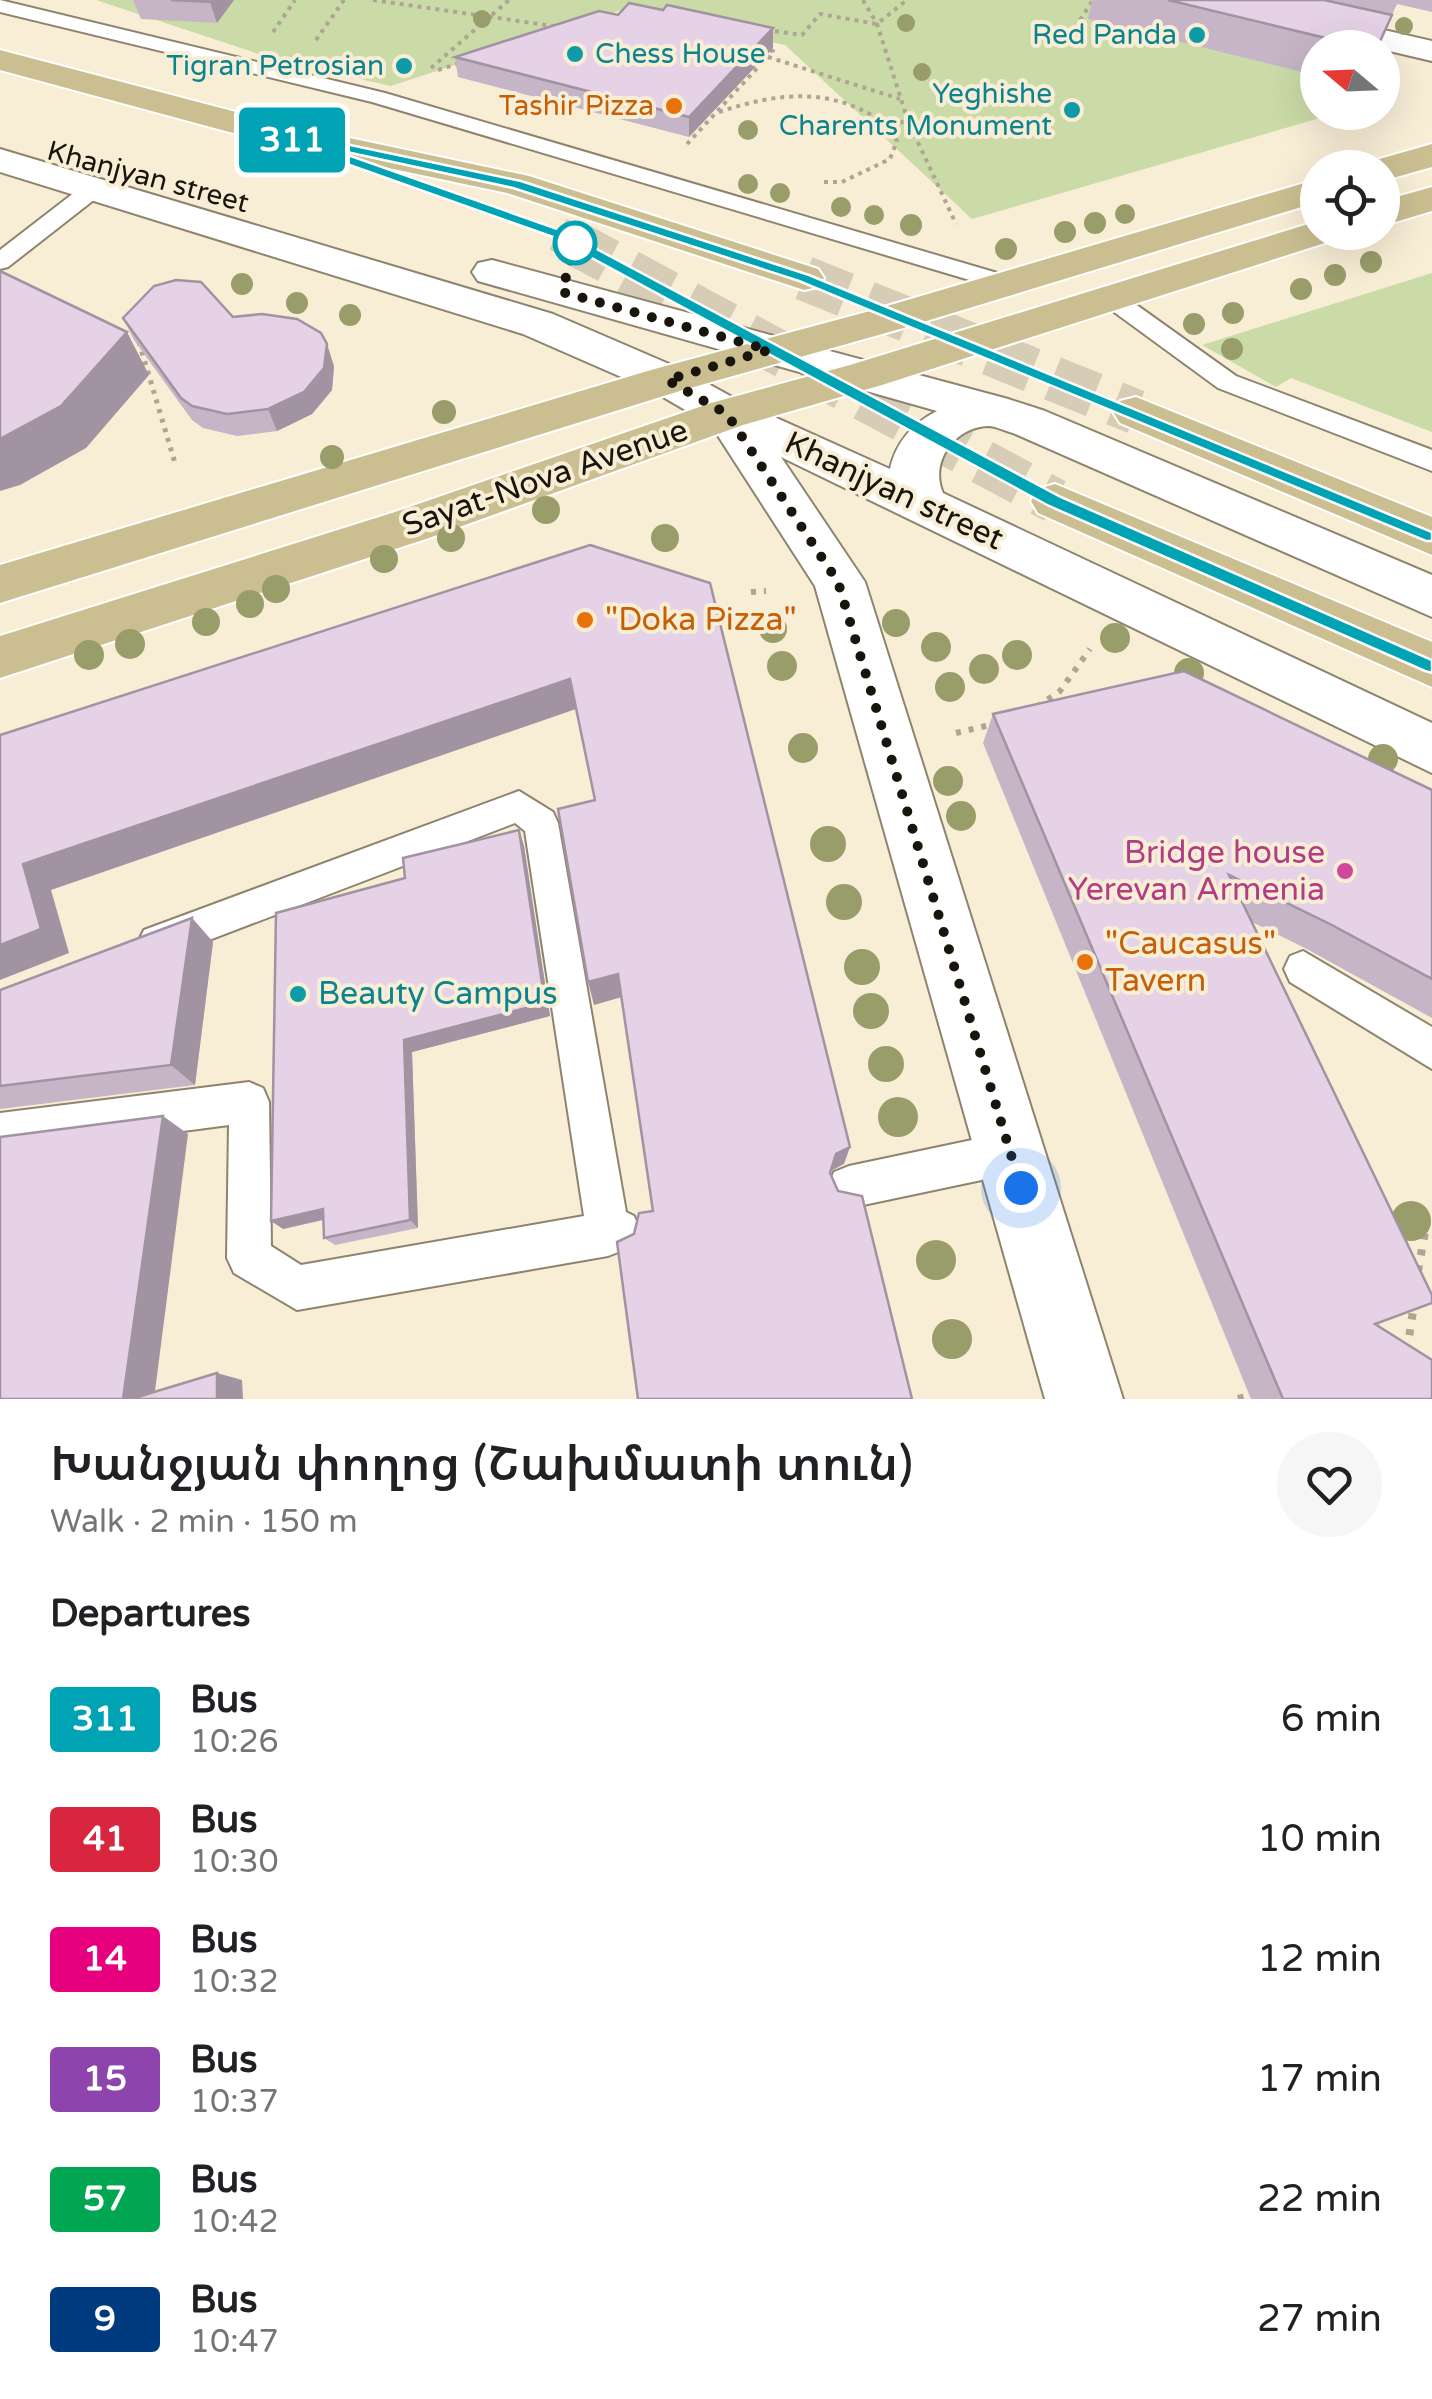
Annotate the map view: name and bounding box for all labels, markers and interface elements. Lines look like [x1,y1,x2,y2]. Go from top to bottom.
place label: Red Panda [1032,18,1177,52]
marker: Red Panda [1186,24,1208,46]
north arrow [1300,30,1400,130]
map controls [1300,30,1400,250]
place label: Chess House [595,37,766,71]
marker: Chess House [564,43,586,65]
place label: Tigran Petrosian [166,49,384,83]
marker: Tigran Petrosian [393,55,415,77]
place label: Yeghishe Charents Monument [779,77,1052,143]
place label: Tashir Pizza [499,89,654,123]
marker: Tashir Pizza [663,95,685,117]
marker: Yeghishe Charents Monument [1061,99,1083,121]
line badge: 311 [234,108,350,172]
text: 311 [259,119,325,161]
street label: Khanjyan street [43,134,253,220]
button: locate [1300,150,1400,250]
unlabelled marker [554,222,596,264]
street label: Sayat-Nova Avenue [397,411,693,545]
street label: Khanjyan street [779,424,1009,558]
place label: "Doka Pizza" [605,601,797,639]
marker: "Doka Pizza" [574,609,596,631]
place label: Bridge house Yerevan Armenia [1068,834,1325,909]
marker: Bridge house Yerevan Armenia [1334,860,1356,882]
place label: "Caucasus" Tavern [1105,925,1276,1000]
marker: "Caucasus" Tavern [1074,951,1096,973]
place label: Beauty Campus [318,975,558,1013]
marker: Beauty Campus [287,983,309,1005]
your location [996,1163,1046,1213]
button: heart [1277,1432,1382,1537]
text: Խանջյան փողոց (Շախմատի տուն) [50,1436,913,1494]
text: Walk · 2 min · 150 m [50,1503,358,1541]
text: Departures [50,1591,251,1637]
text: Bus [190,1677,257,1723]
text: 6 min [1281,1696,1382,1742]
text: 311 [72,1698,138,1740]
text: 10:26 [190,1723,279,1761]
text: Bus [190,1797,257,1843]
text: 10 min [1257,1816,1382,1862]
text: 41 [83,1818,127,1860]
text: 10:30 [190,1843,279,1881]
text: Bus [190,1917,257,1963]
text: 12 min [1257,1936,1382,1982]
text: 14 [83,1938,127,1980]
text: 10:32 [190,1963,279,2001]
text: Bus [190,2037,257,2083]
text: 17 min [1257,2056,1382,2102]
text: 15 [83,2058,127,2100]
text: 10:37 [190,2083,279,2121]
text: Bus [190,2157,257,2203]
text: 22 min [1257,2176,1382,2222]
text: 57 [83,2178,127,2220]
text: 10:42 [190,2203,279,2241]
text: Bus [190,2277,257,2323]
text: 27 min [1257,2296,1382,2342]
text: 9 [94,2298,116,2340]
text: 10:47 [190,2323,279,2361]

